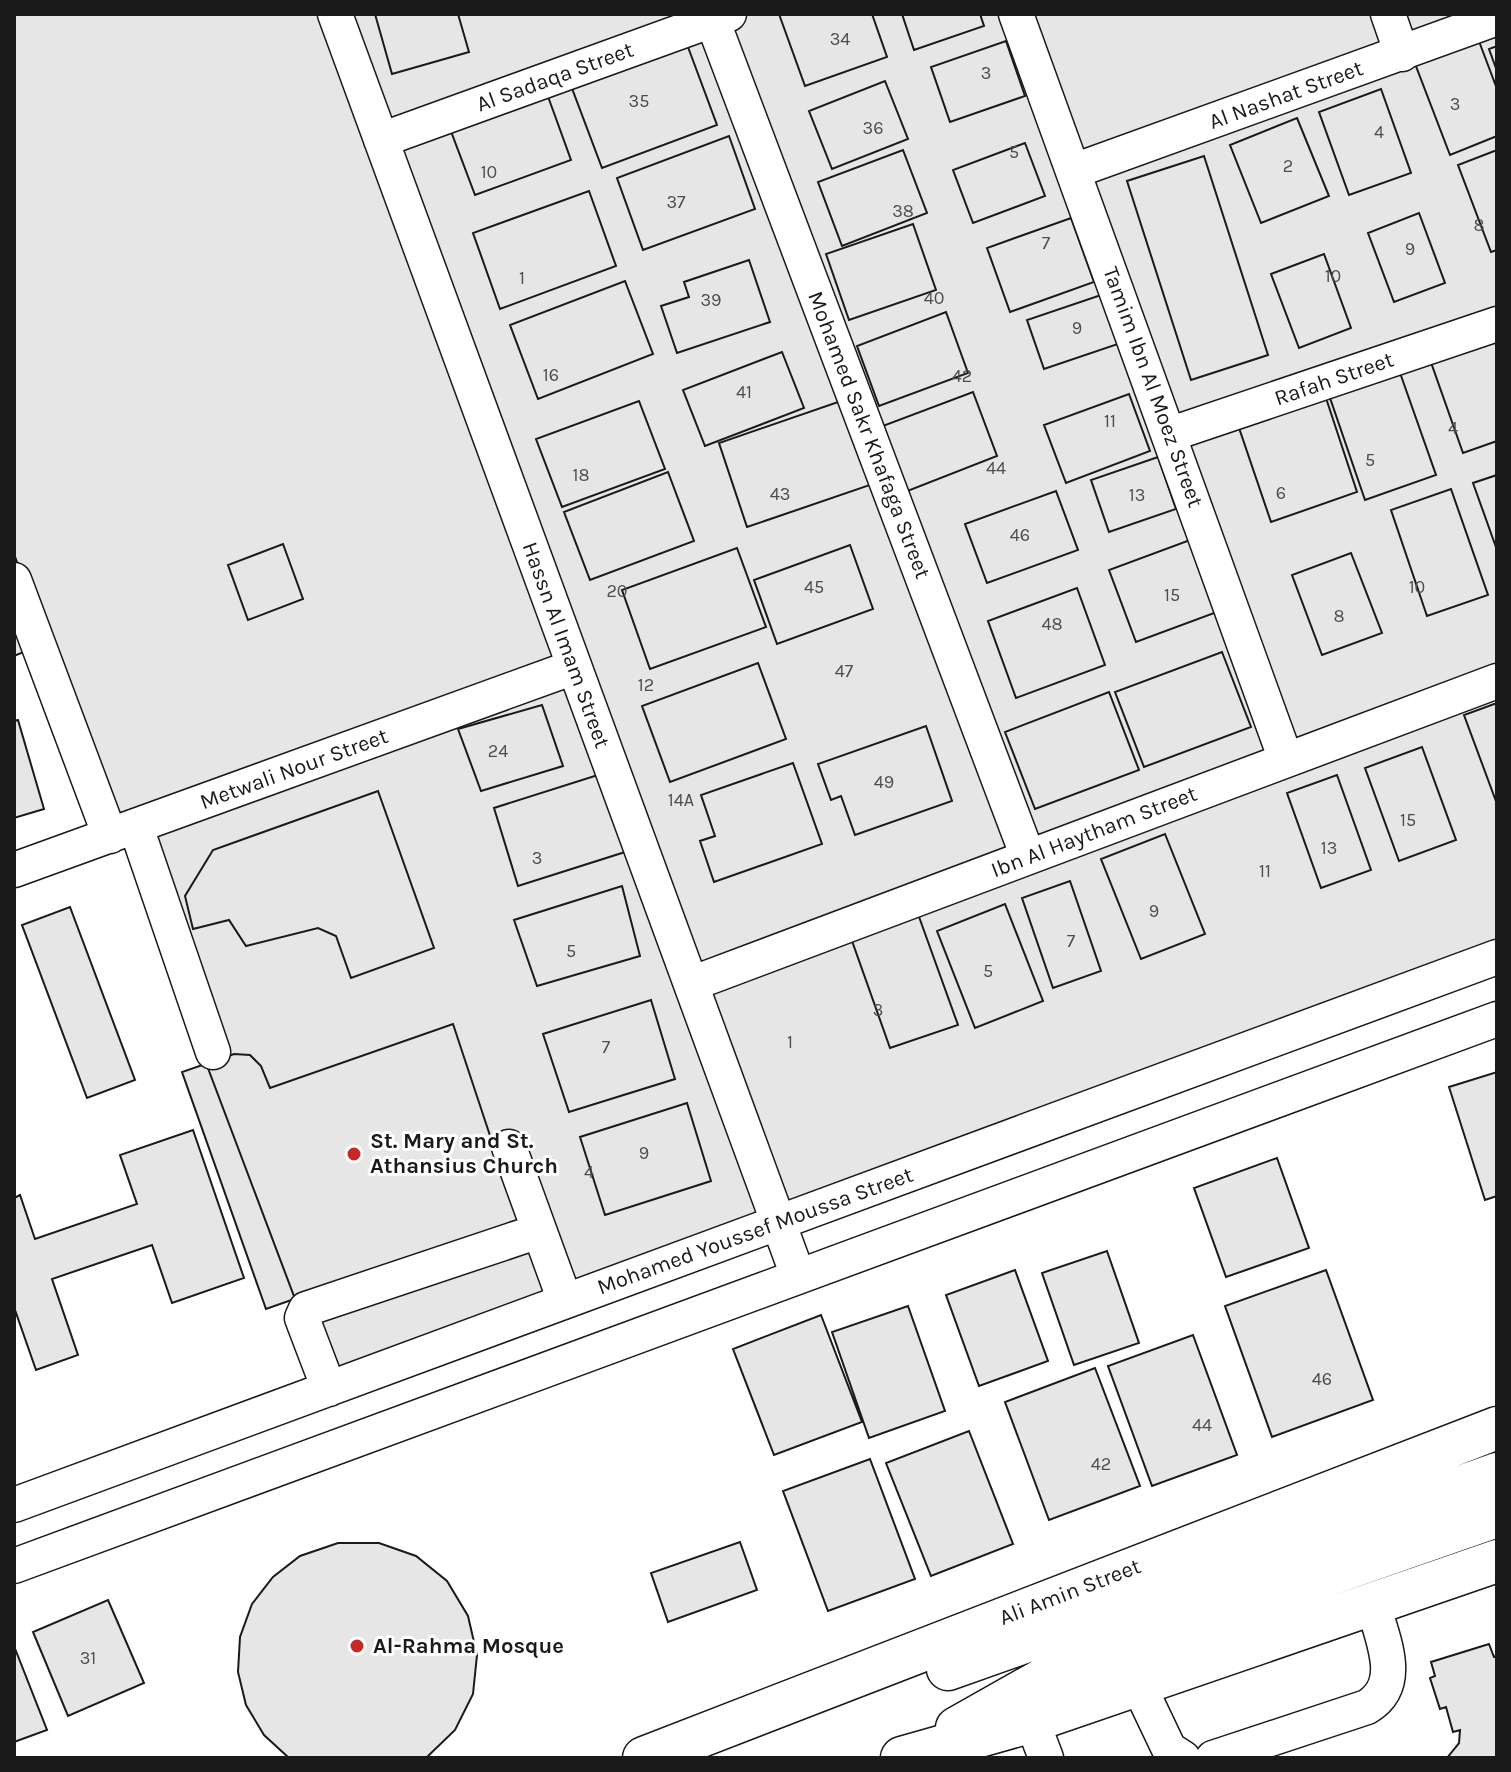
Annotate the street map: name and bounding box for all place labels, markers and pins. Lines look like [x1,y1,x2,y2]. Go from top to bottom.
place label: St. Mary and St. Athansius Church [370,1128,558,1179]
marker: St. Mary and St. Athansius Church [345,1145,363,1163]
place label: Al-Rahma Mosque [373,1633,564,1659]
marker: Al-Rahma Mosque [348,1637,366,1655]

